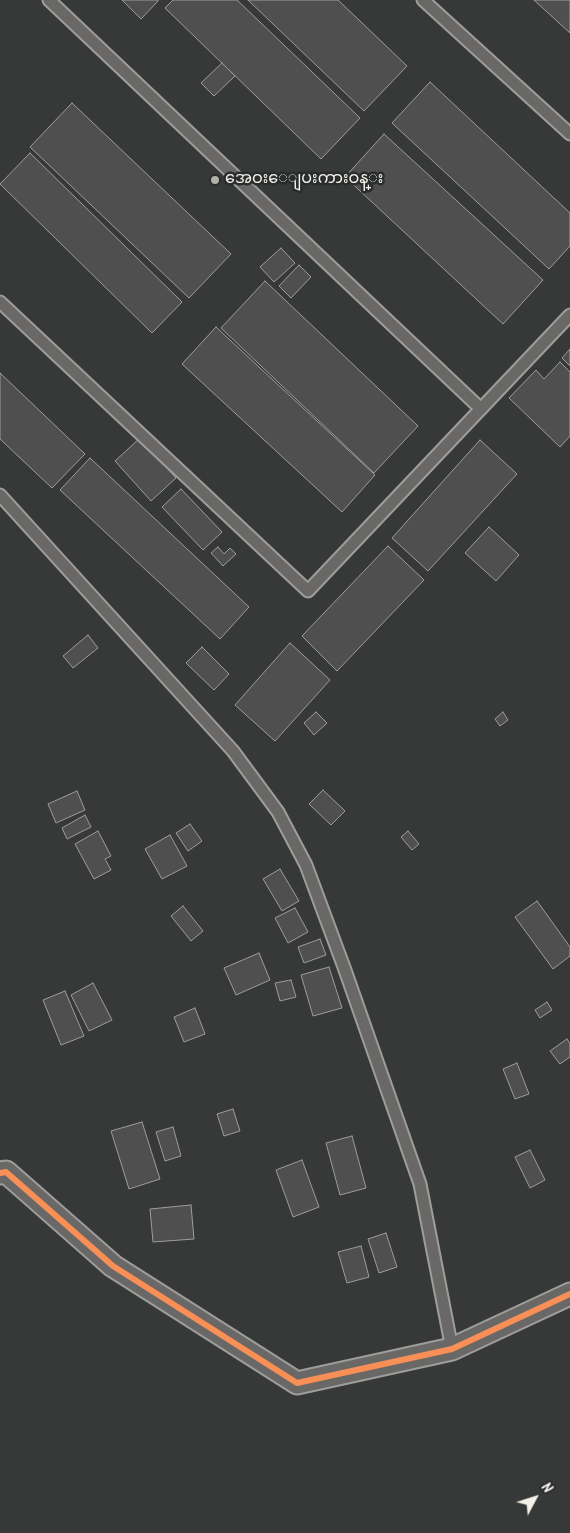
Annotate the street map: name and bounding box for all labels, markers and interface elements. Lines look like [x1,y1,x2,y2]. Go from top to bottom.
place label: အေဝးေျပးကားဝန္း [225,170,383,190]
marker: အေဝးေျပးကားဝန္း [209,174,221,186]
north arrow [510,1473,560,1523]
text: N [535,1478,558,1499]

